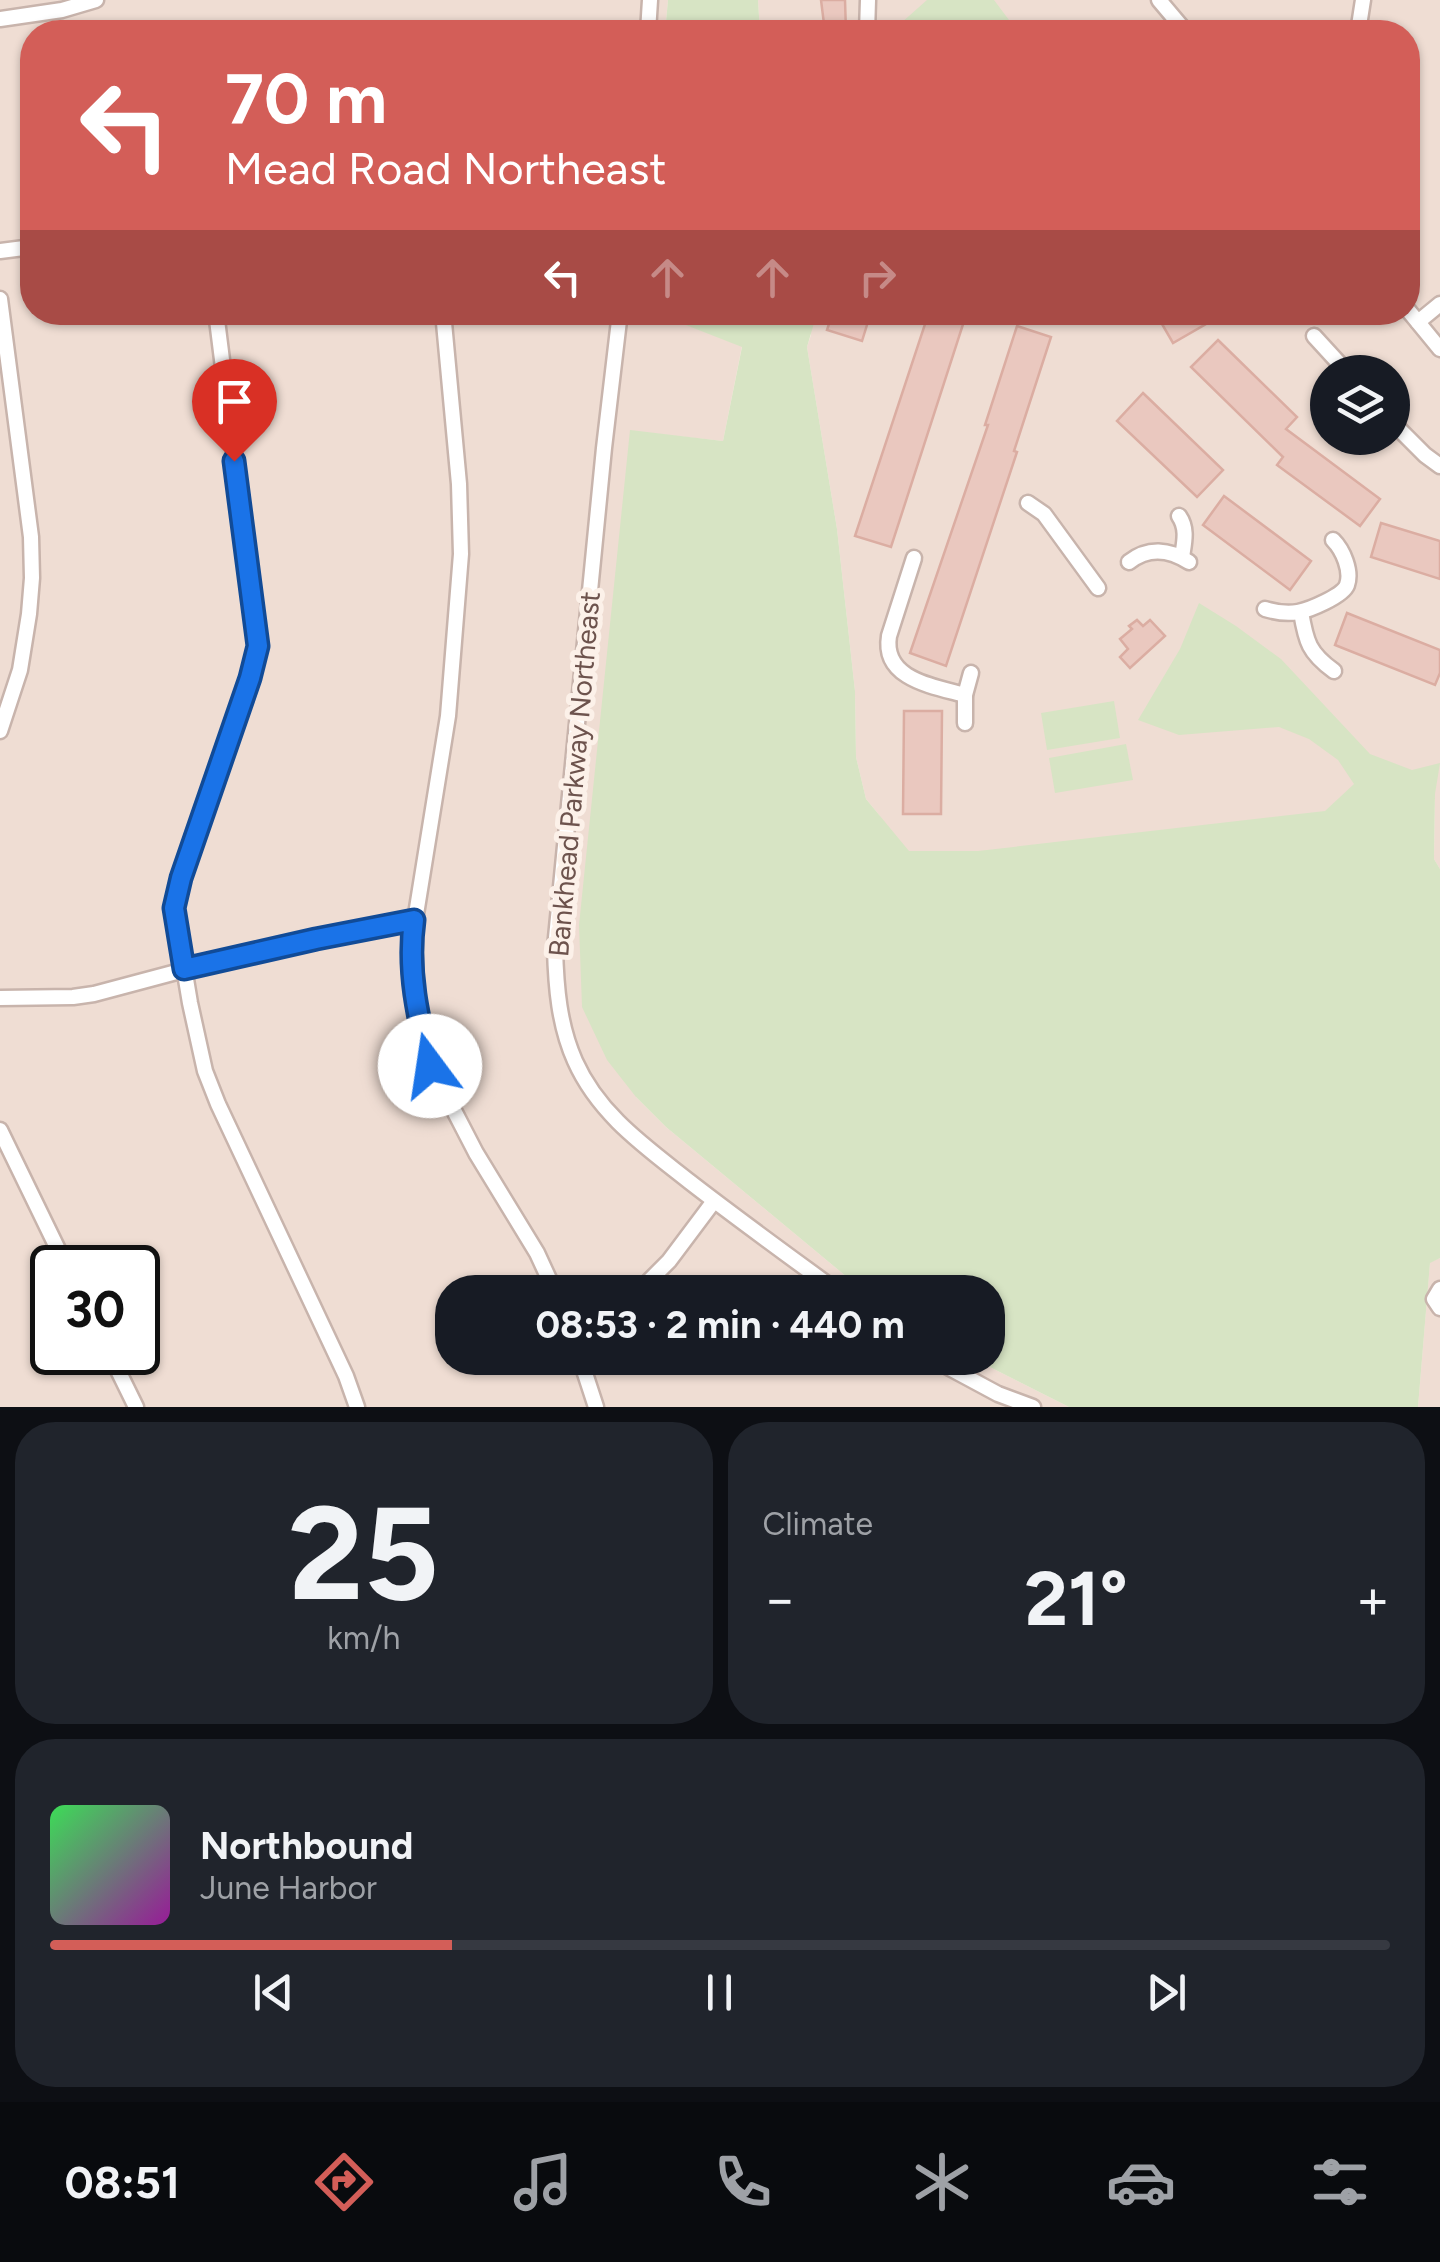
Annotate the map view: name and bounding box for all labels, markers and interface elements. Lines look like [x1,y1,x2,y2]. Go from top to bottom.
text: 70 m [225,56,387,141]
icon: left [60,60,190,190]
text: Mead Road Northeast [225,141,667,195]
icon: left [535,250,590,305]
icon: ahead [640,250,695,305]
icon: ahead [745,250,800,305]
icon: right [850,250,905,305]
map controls [1310,355,1410,455]
button: layers [1310,355,1410,455]
pin [192,359,277,462]
icon: arrive [207,374,262,429]
street label: Bankhead Parkway Northeast [541,590,607,958]
position arrow [378,1014,482,1118]
speed limit sign: 30 [30,1245,160,1375]
text: 08:53 · 2 min · 440 m [535,1302,905,1348]
text: 25 [288,1476,439,1632]
text: Climate [763,1505,873,1543]
text: 21° [1025,1554,1128,1644]
text: − [763,1566,797,1632]
text: + [1356,1566,1390,1632]
text: km/h [327,1619,400,1657]
text: Northbound [200,1823,413,1869]
text: June Harbor [200,1869,377,1907]
icon: previous [246,1965,301,2020]
icon: pause [692,1965,747,2020]
icon: next [1139,1965,1194,2020]
icon: directions [309,2147,379,2217]
icon: music [508,2147,578,2217]
icon: phone [708,2147,778,2217]
icon: climate [907,2147,977,2217]
icon: car [1106,2147,1176,2217]
icon: filters [1305,2147,1375,2217]
text: 08:51 [65,2155,180,2209]

